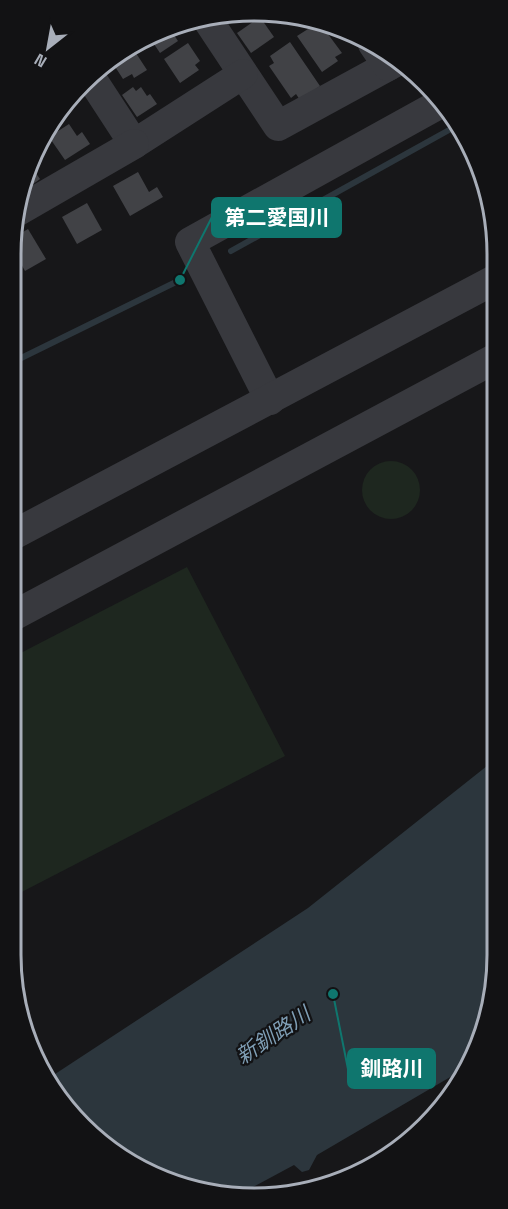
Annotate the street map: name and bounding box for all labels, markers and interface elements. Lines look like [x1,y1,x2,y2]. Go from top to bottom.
north arrow [18,18,78,78]
text: N [31,49,51,72]
callout: 第二愛国川 [212,198,341,237]
text: 第二愛国川 [225,204,330,231]
water label: 新釧路川 [231,999,317,1070]
callout: 釧路川 [348,1049,435,1088]
text: 釧路川 [361,1055,424,1082]

